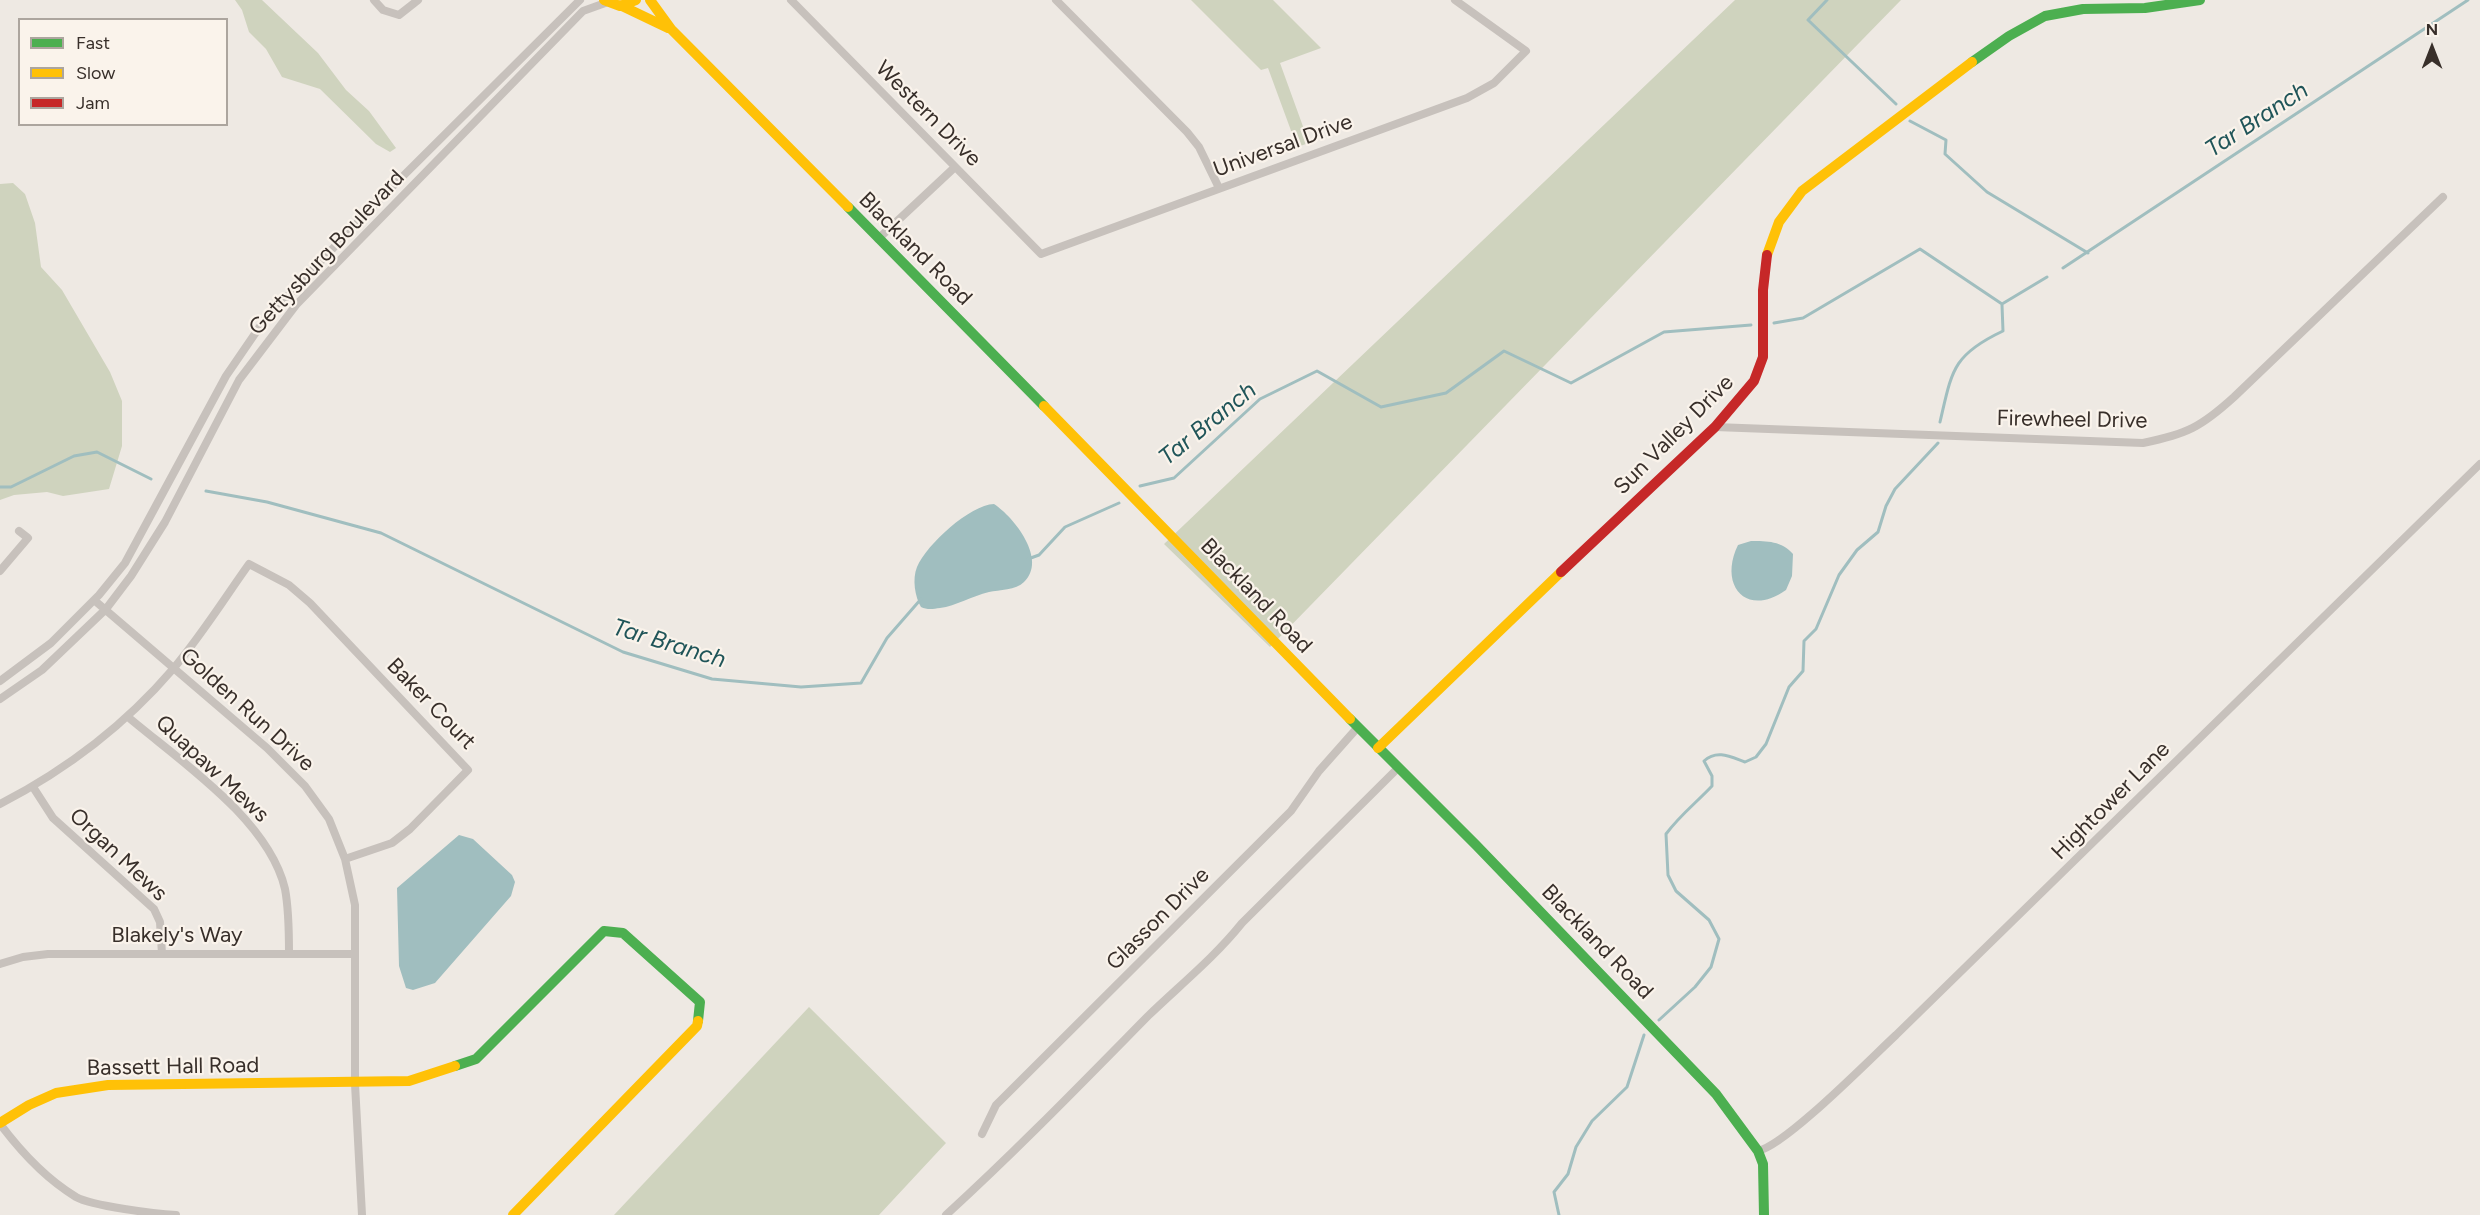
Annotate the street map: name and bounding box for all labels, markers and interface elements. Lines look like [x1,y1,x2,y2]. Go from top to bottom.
legend [18,18,228,126]
north arrow [2402,18,2462,78]
text: N [2426,20,2438,39]
text: Fast [76,32,110,54]
street label: Western Drive [870,56,986,172]
text: Slow [76,62,115,84]
water label: Tar Branch [2200,76,2314,164]
text: Jam [76,92,110,114]
street label: Universal Drive [1210,109,1356,183]
street label: Gettysburg Boulevard [244,165,410,341]
street label: Blackland Road [853,187,977,311]
street label: Sun Valley Drive [1609,370,1739,500]
water label: Tar Branch [1154,376,1262,472]
street label: Firewheel Drive [1996,405,2148,435]
street label: Blackland Road [1195,533,1317,659]
water label: Tar Branch [609,613,729,675]
street label: Golden Run Drive [174,643,320,777]
street label: Baker Court [381,653,481,755]
street label: Quapaw Mews [150,710,274,828]
street label: Hightower Lane [2046,736,2176,866]
street label: Organ Mews [64,803,172,907]
street label: Glasson Drive [1101,862,1215,976]
street label: Blackland Road [1536,879,1658,1005]
street label: Blakely's Way [111,923,243,949]
street label: Bassett Hall Road [86,1052,260,1082]

